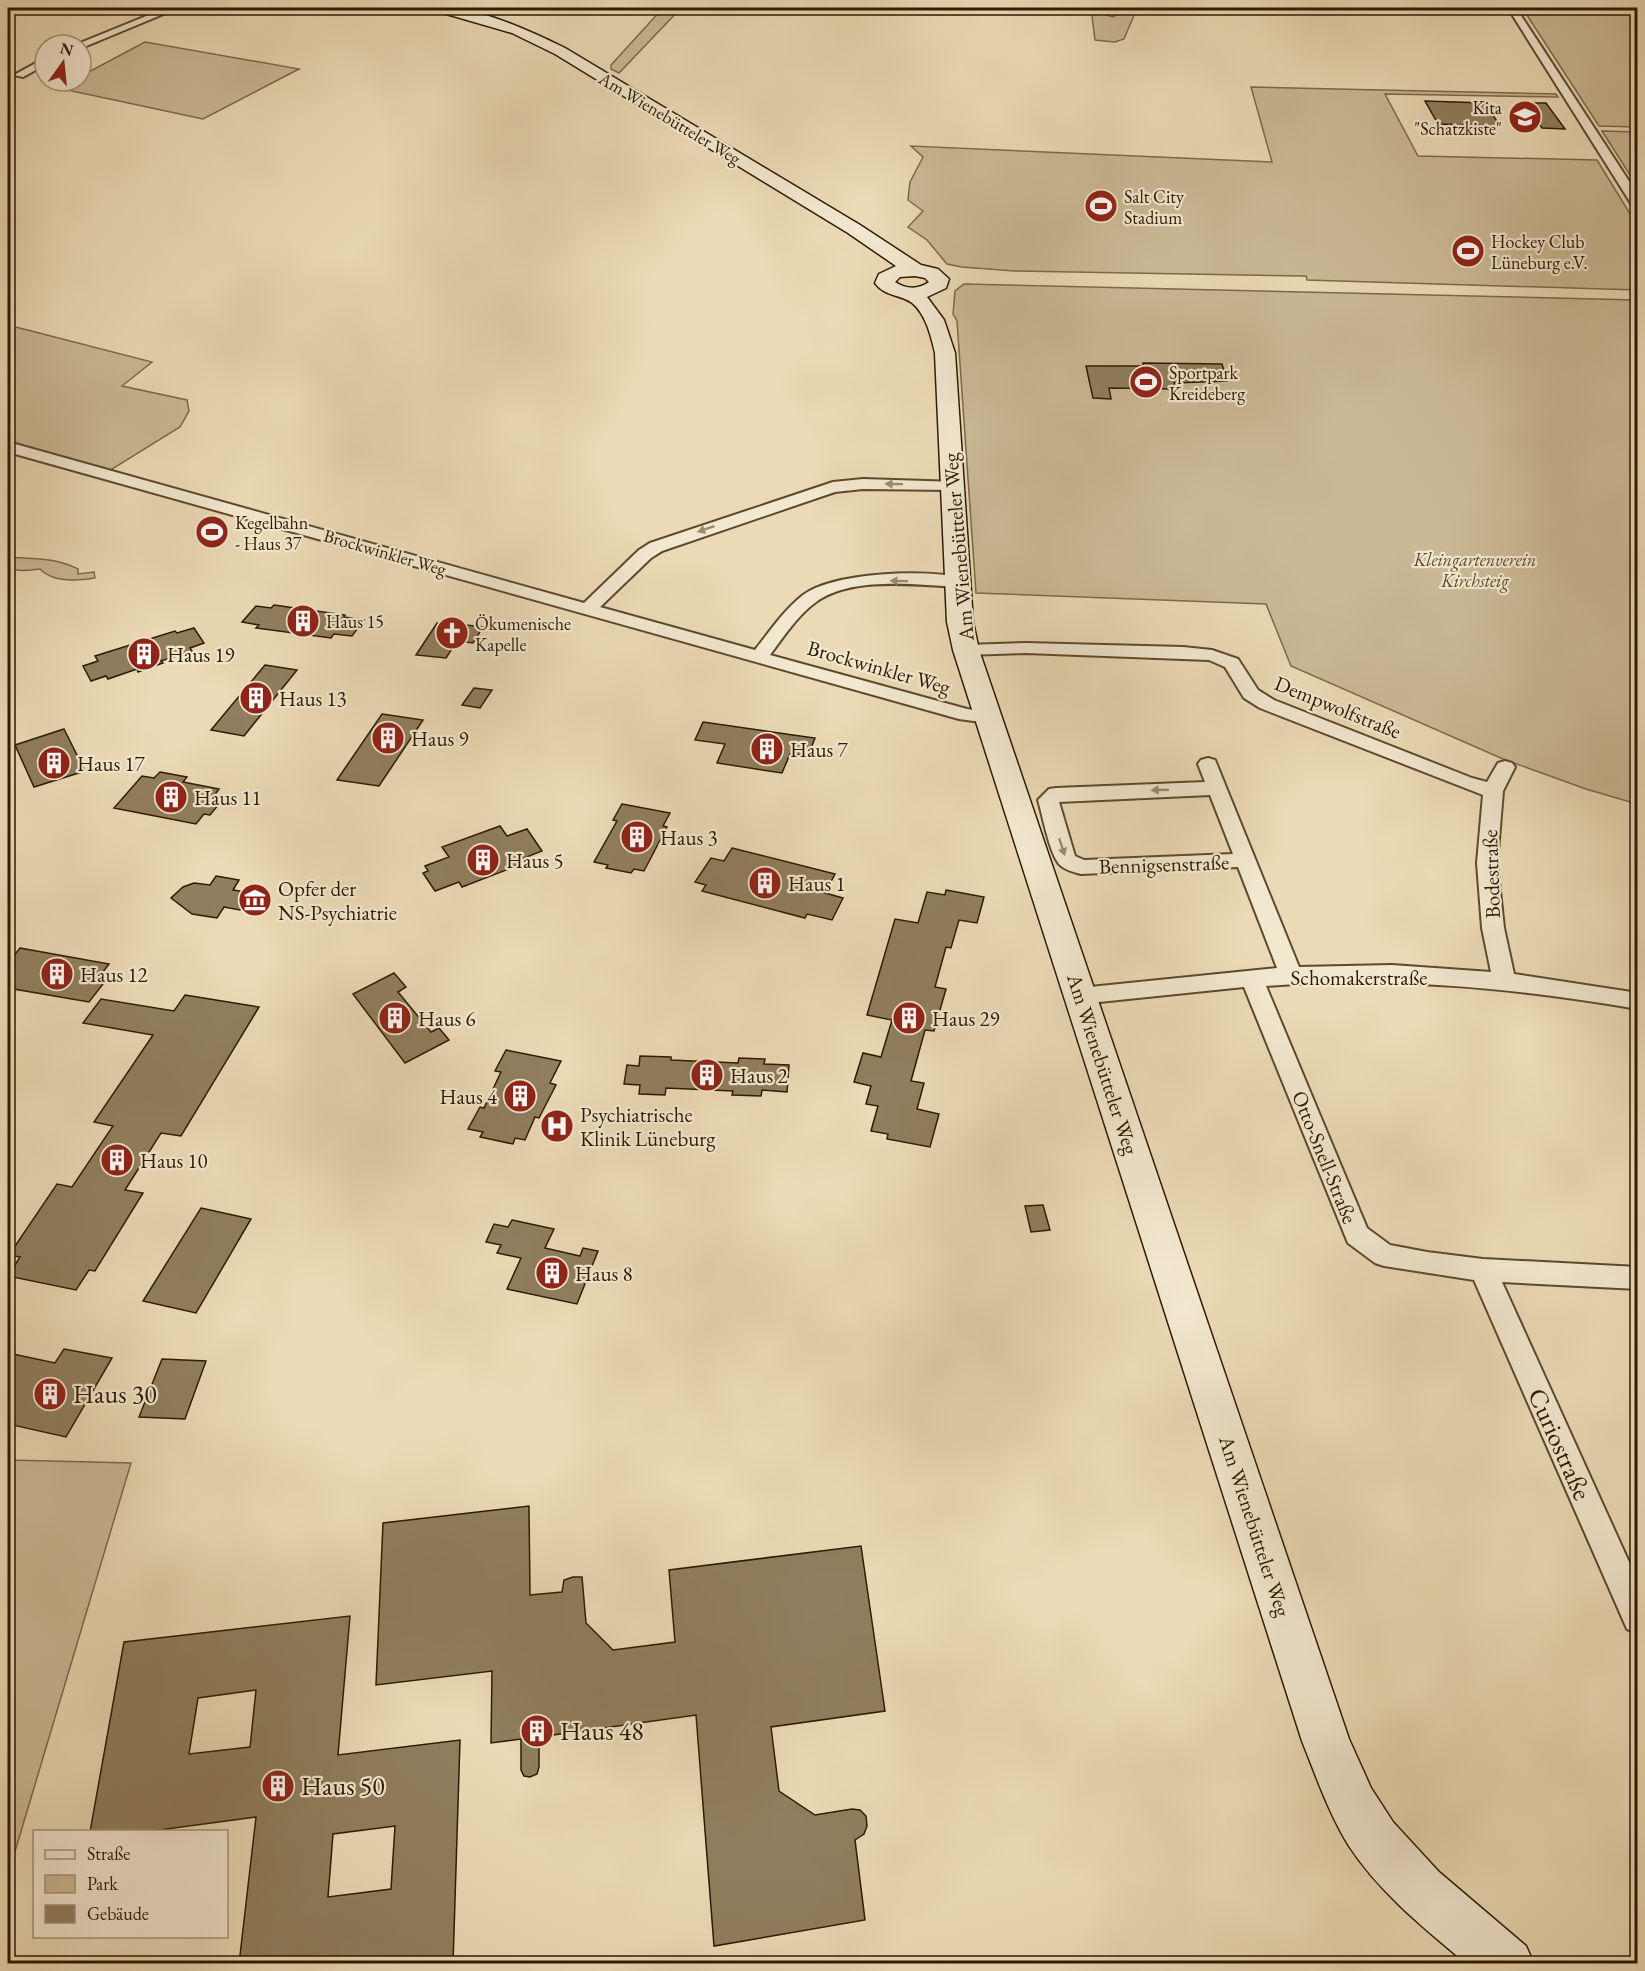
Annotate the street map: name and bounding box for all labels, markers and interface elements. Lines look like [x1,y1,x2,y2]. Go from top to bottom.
north arrow [33,33,93,93]
text: N [58,37,76,61]
street label: Am Wienebütteler Weg [594,66,745,170]
place label: Kita "Schatzkiste" [1414,96,1503,140]
school or university icon: Kita "Schatzkiste" [1507,99,1543,135]
place label: Salt City Stadium [1124,185,1184,229]
sports icon: Salt City Stadium [1083,188,1119,224]
place label: Hockey Club Lüneburg e.V. [1491,230,1588,274]
sports icon: Hockey Club Lüneburg e.V. [1450,233,1486,269]
place label: Sportpark Kreideberg [1169,361,1245,405]
sports icon: Sportpark Kreideberg [1128,364,1164,400]
street label: Am Wienebütteler Weg [936,451,980,643]
one-way arrow [884,479,903,489]
place label: Kegelbahn - Haus 37 [235,511,309,555]
sports icon: Kegelbahn - Haus 37 [194,514,230,550]
street label: Brockwinkler Weg [321,524,449,581]
one-way arrow [697,524,715,534]
park label: Kleingartenverein Kirchsteig [1413,548,1536,593]
one-way arrow [890,576,909,586]
building icon: Haus 15 [285,603,321,639]
place label: Haus 15 [326,610,384,633]
place label: Ökumenische Kapelle [475,612,571,656]
church icon: Ökumenische Kapelle [434,615,470,651]
street label: Brockwinkler Weg [804,634,954,701]
building icon: Haus 19 [126,636,162,672]
place label: Haus 19 [167,641,235,668]
street label: Dempwolfstraße [1271,669,1405,745]
building icon: Haus 13 [238,680,274,716]
place label: Haus 13 [279,685,347,712]
building icon: Haus 9 [370,720,406,756]
place label: Haus 9 [411,725,469,752]
building icon: Haus 7 [749,731,785,767]
place label: Haus 7 [790,736,848,763]
building icon: Haus 17 [36,745,72,781]
place label: Haus 17 [77,750,146,777]
building icon: Haus 11 [153,779,189,815]
place label: Haus 11 [194,784,262,811]
one-way arrow [1150,785,1169,794]
building icon: Haus 3 [619,819,655,855]
place label: Haus 3 [660,824,718,851]
street label: Bodestraße [1476,829,1506,919]
one-way arrow [1058,838,1067,856]
building icon: Haus 5 [465,842,501,878]
place label: Haus 5 [506,847,564,874]
street label: Bennigsenstraße [1098,848,1230,880]
building icon: Haus 1 [747,865,783,901]
place label: Haus 1 [788,870,846,897]
place label: Opfer der NS-Psychiatrie [278,875,397,926]
museum icon: Opfer der NS-Psychiatrie [237,882,273,918]
building icon: Haus 12 [39,956,75,992]
place label: Haus 12 [80,961,148,988]
street label: Schomakerstraße [1291,964,1427,991]
street label: Am Wienebütteler Weg [1061,969,1145,1159]
building icon: Haus 6 [377,1000,413,1036]
building icon: Haus 29 [891,1000,927,1036]
place label: Haus 6 [418,1005,476,1032]
place label: Haus 29 [932,1005,1000,1032]
building icon: Haus 2 [689,1057,725,1093]
place label: Haus 2 [730,1062,788,1089]
building icon: Haus 4 [502,1078,538,1114]
place label: Haus 4 [439,1083,498,1110]
street label: Otto-Snell-Straße [1286,1087,1364,1227]
place label: Psychiatrische Klinik Lüneburg [580,1101,716,1152]
hospital icon: Psychiatrische Klinik Lüneburg [539,1108,575,1144]
building icon: Haus 10 [99,1142,135,1178]
place label: Haus 10 [140,1147,208,1174]
building icon: Haus 8 [534,1255,570,1291]
place label: Haus 8 [575,1260,633,1287]
building icon: Haus 30 [32,1376,68,1412]
place label: Haus 30 [73,1377,157,1411]
street label: Curiostraße [1520,1383,1600,1505]
street label: Am Wienebütteler Weg [1213,1431,1297,1621]
building icon: Haus 48 [519,1713,555,1749]
place label: Haus 48 [560,1714,644,1748]
building icon: Haus 50 [260,1768,296,1804]
place label: Haus 50 [301,1769,385,1803]
legend [33,1830,228,1938]
text: Straße [87,1842,130,1865]
text: Park [87,1872,118,1895]
text: Gebäude [87,1902,149,1925]

